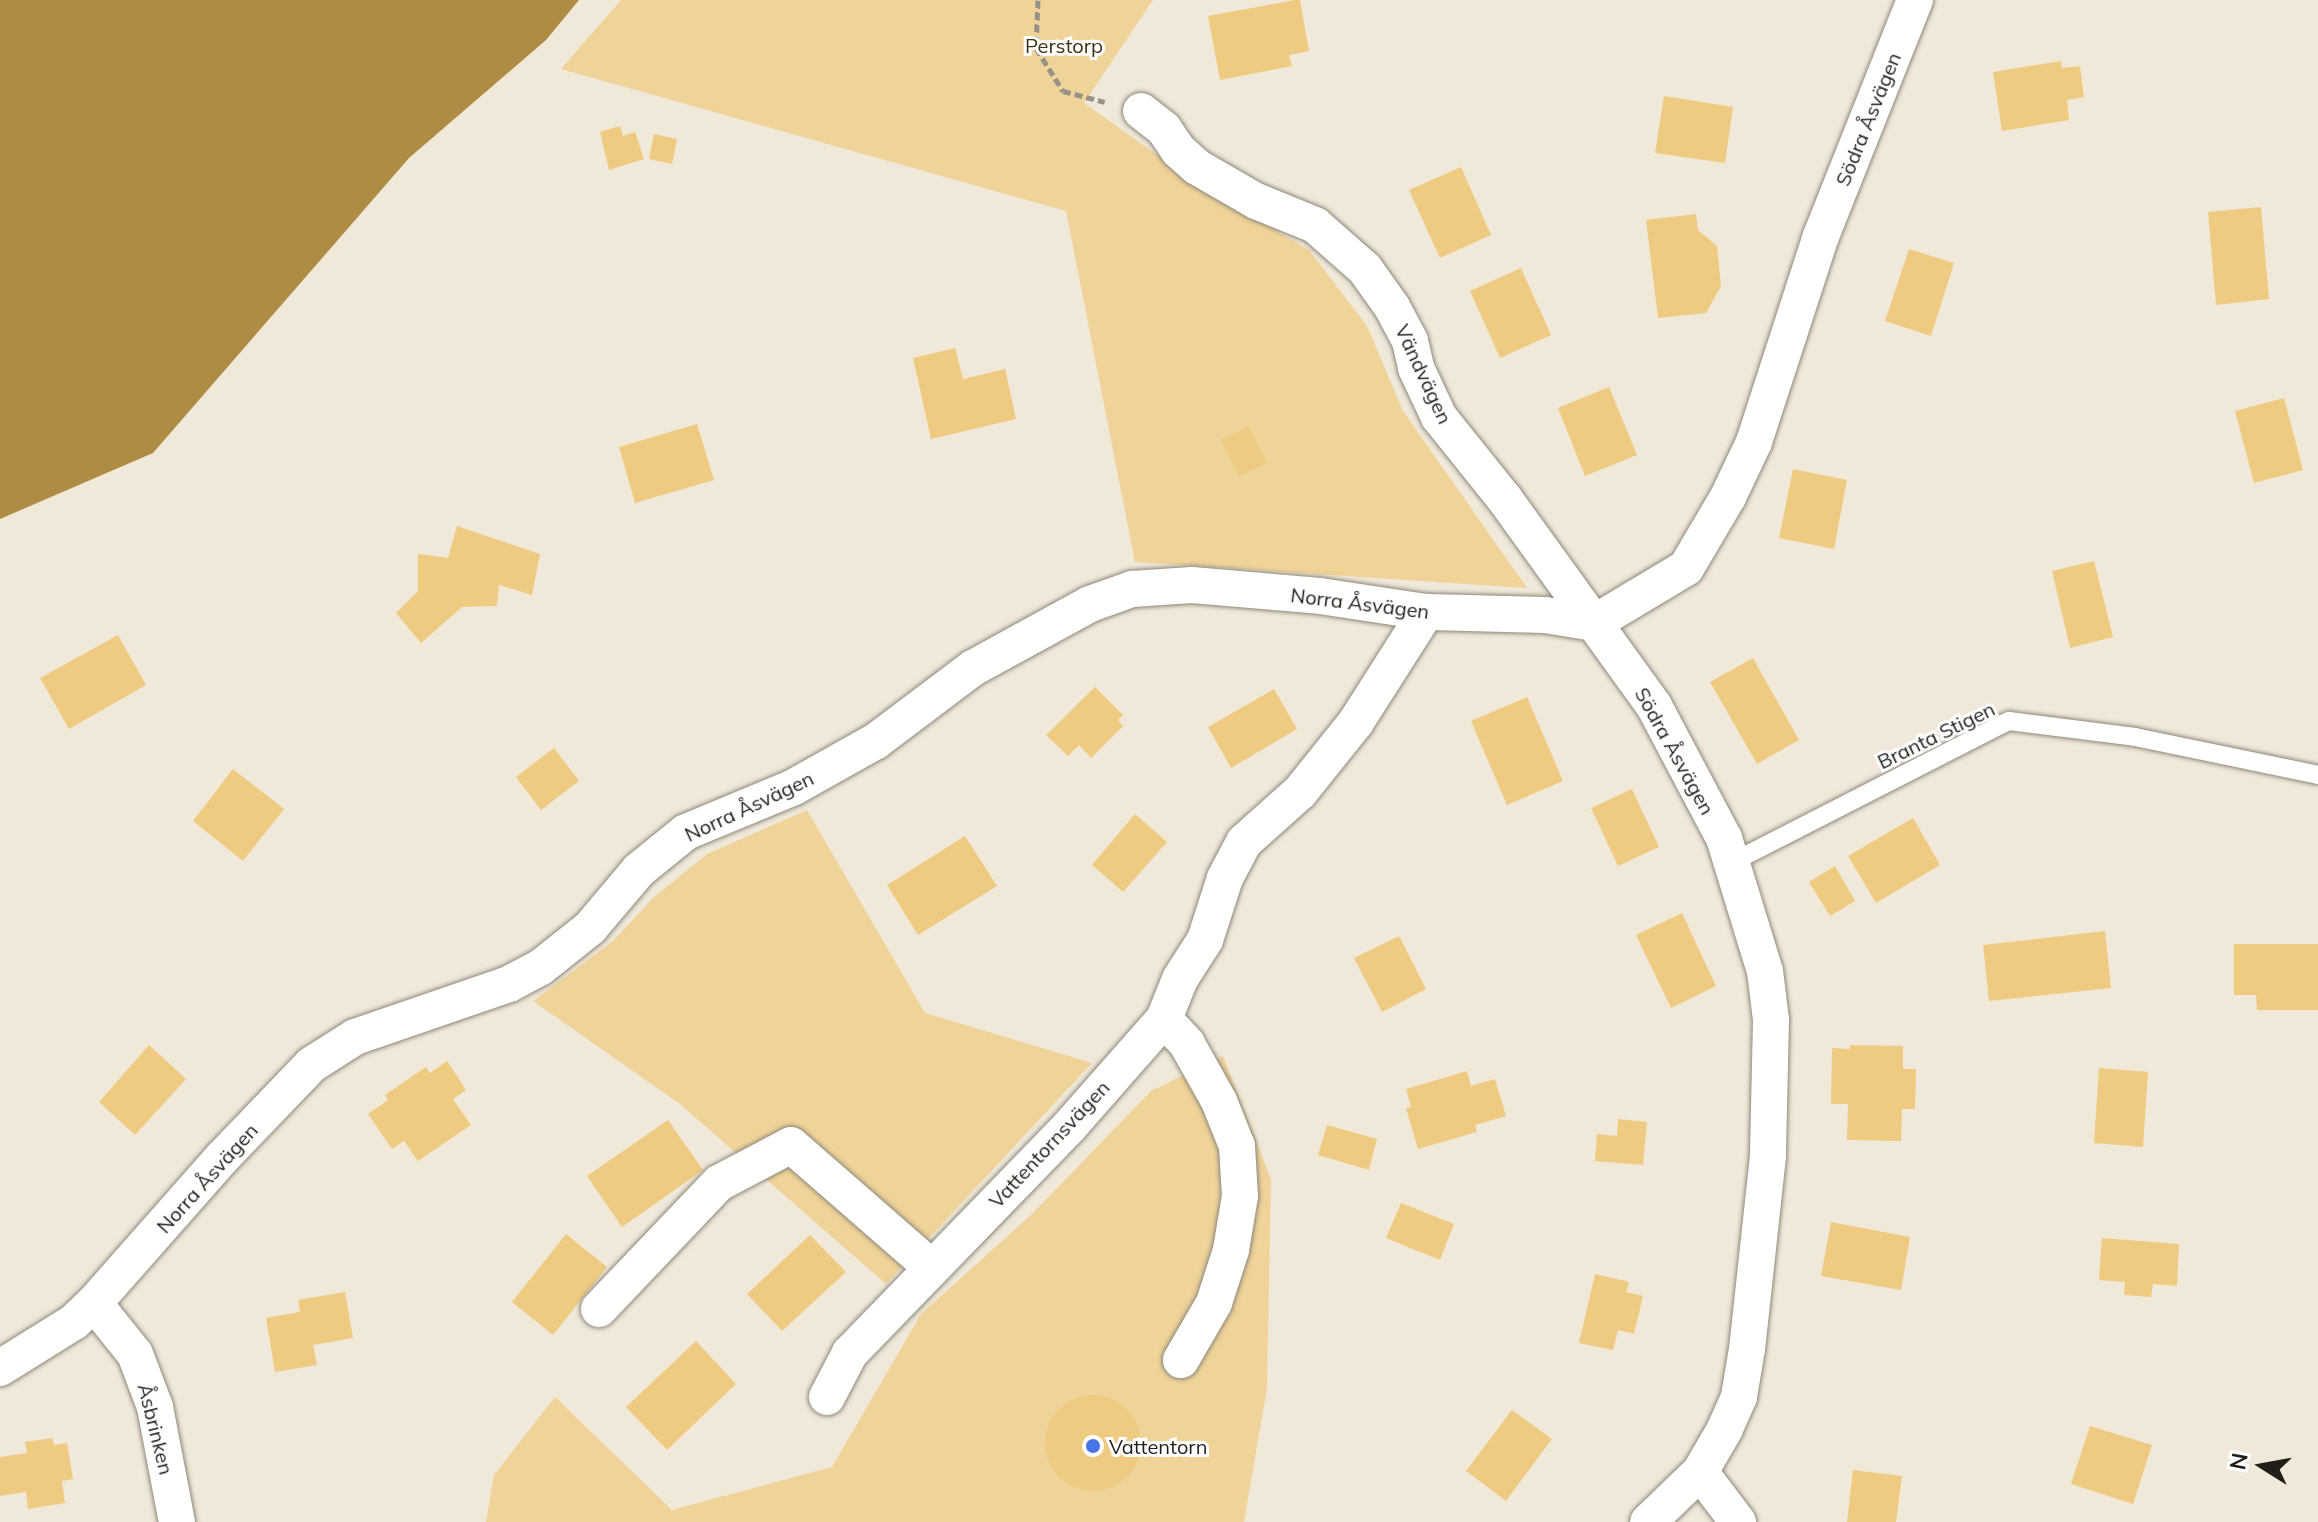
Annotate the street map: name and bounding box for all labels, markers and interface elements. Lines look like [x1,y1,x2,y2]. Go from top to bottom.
park label: Perstorp [1025,33,1103,57]
street label: Södra Åsvägen [1830,49,1906,189]
street label: Vändvägen [1391,320,1457,428]
street label: Norra Åsvägen [1289,583,1431,623]
street label: Södra Åsvägen [1630,683,1720,819]
street label: Branta Stigen [1873,696,1999,774]
street label: Norra Åsvägen [681,766,817,846]
street label: Vattentornsvägen [984,1075,1114,1213]
street label: Norra Åsvägen [151,1118,263,1238]
street label: Åsbrinken [133,1381,179,1477]
north arrow [2222,1426,2302,1506]
place label: Vattentorn [1109,1434,1207,1458]
marker: Vattentorn [1084,1437,1102,1455]
text: N [2223,1451,2254,1472]

